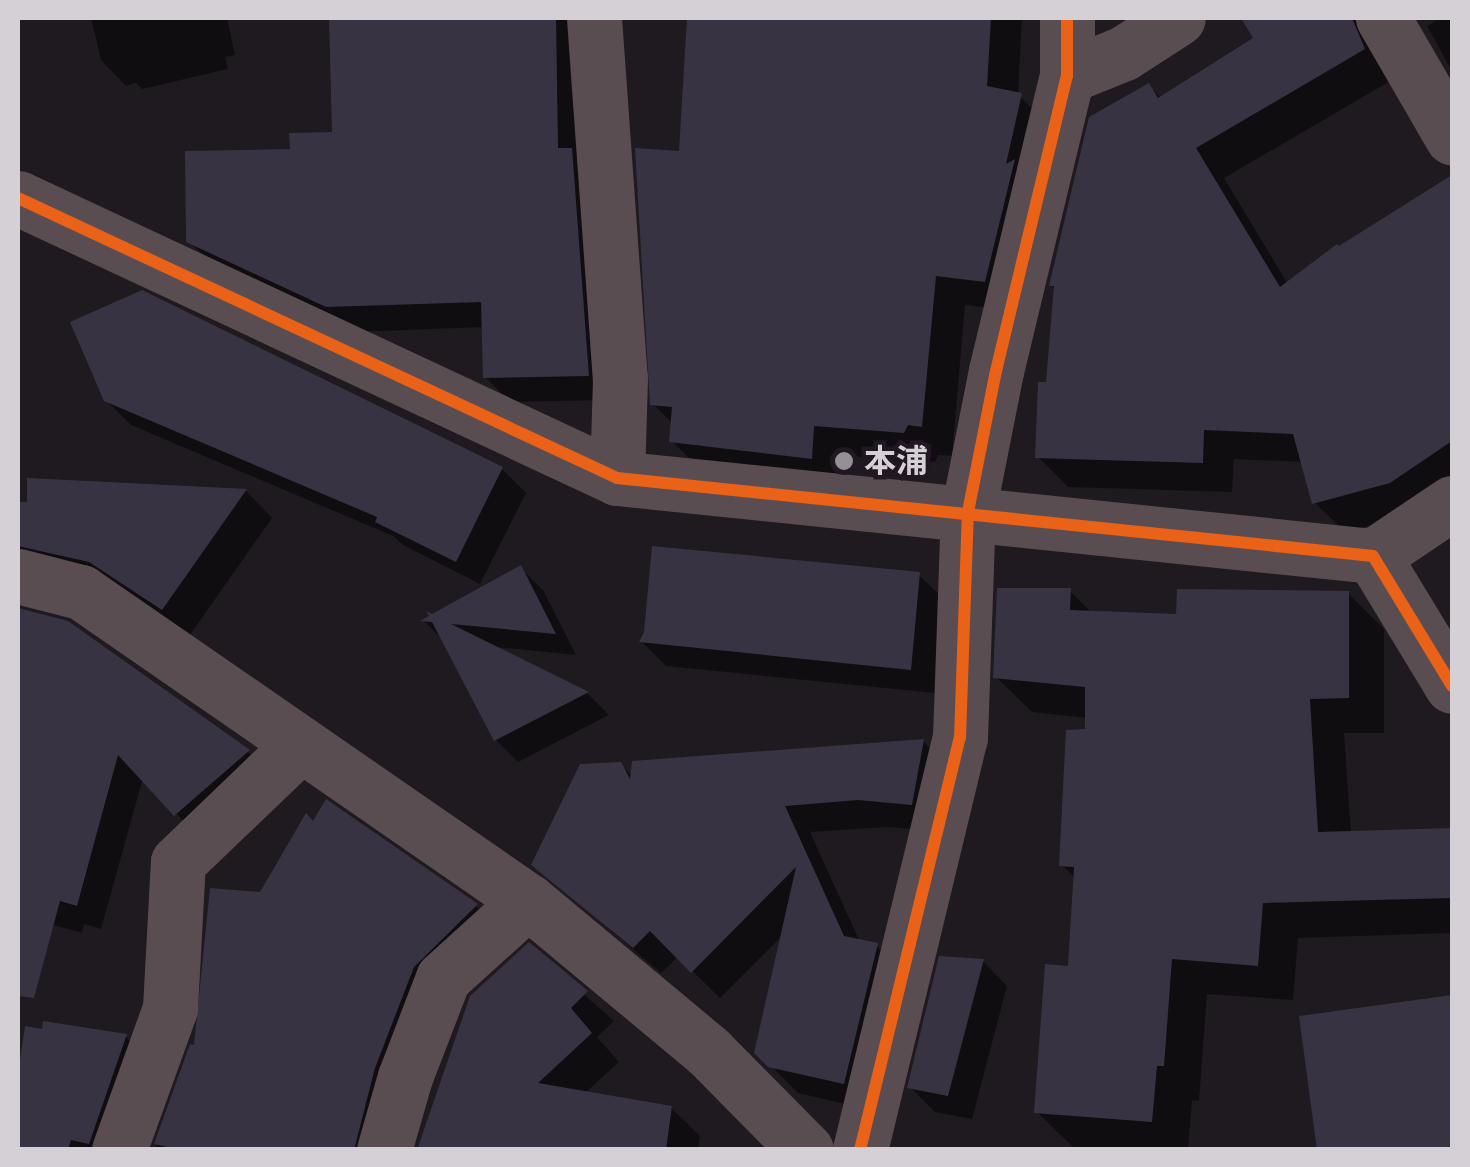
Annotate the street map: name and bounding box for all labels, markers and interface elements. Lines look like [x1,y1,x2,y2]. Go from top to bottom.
place label: 本浦 [864,442,928,480]
marker: 本浦 [833,450,855,472]

